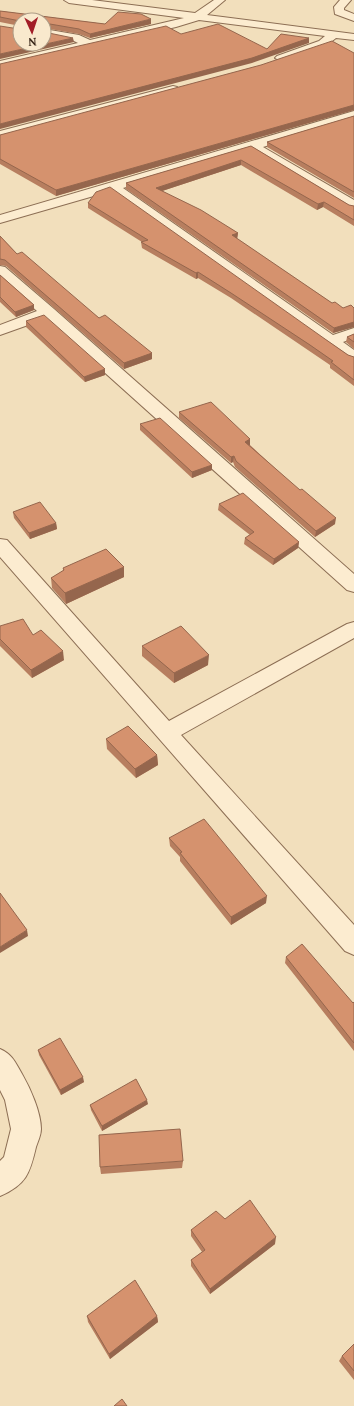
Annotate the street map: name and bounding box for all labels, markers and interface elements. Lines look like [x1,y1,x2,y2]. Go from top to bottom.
north arrow [12,12,52,52]
text: N [27,35,37,49]

